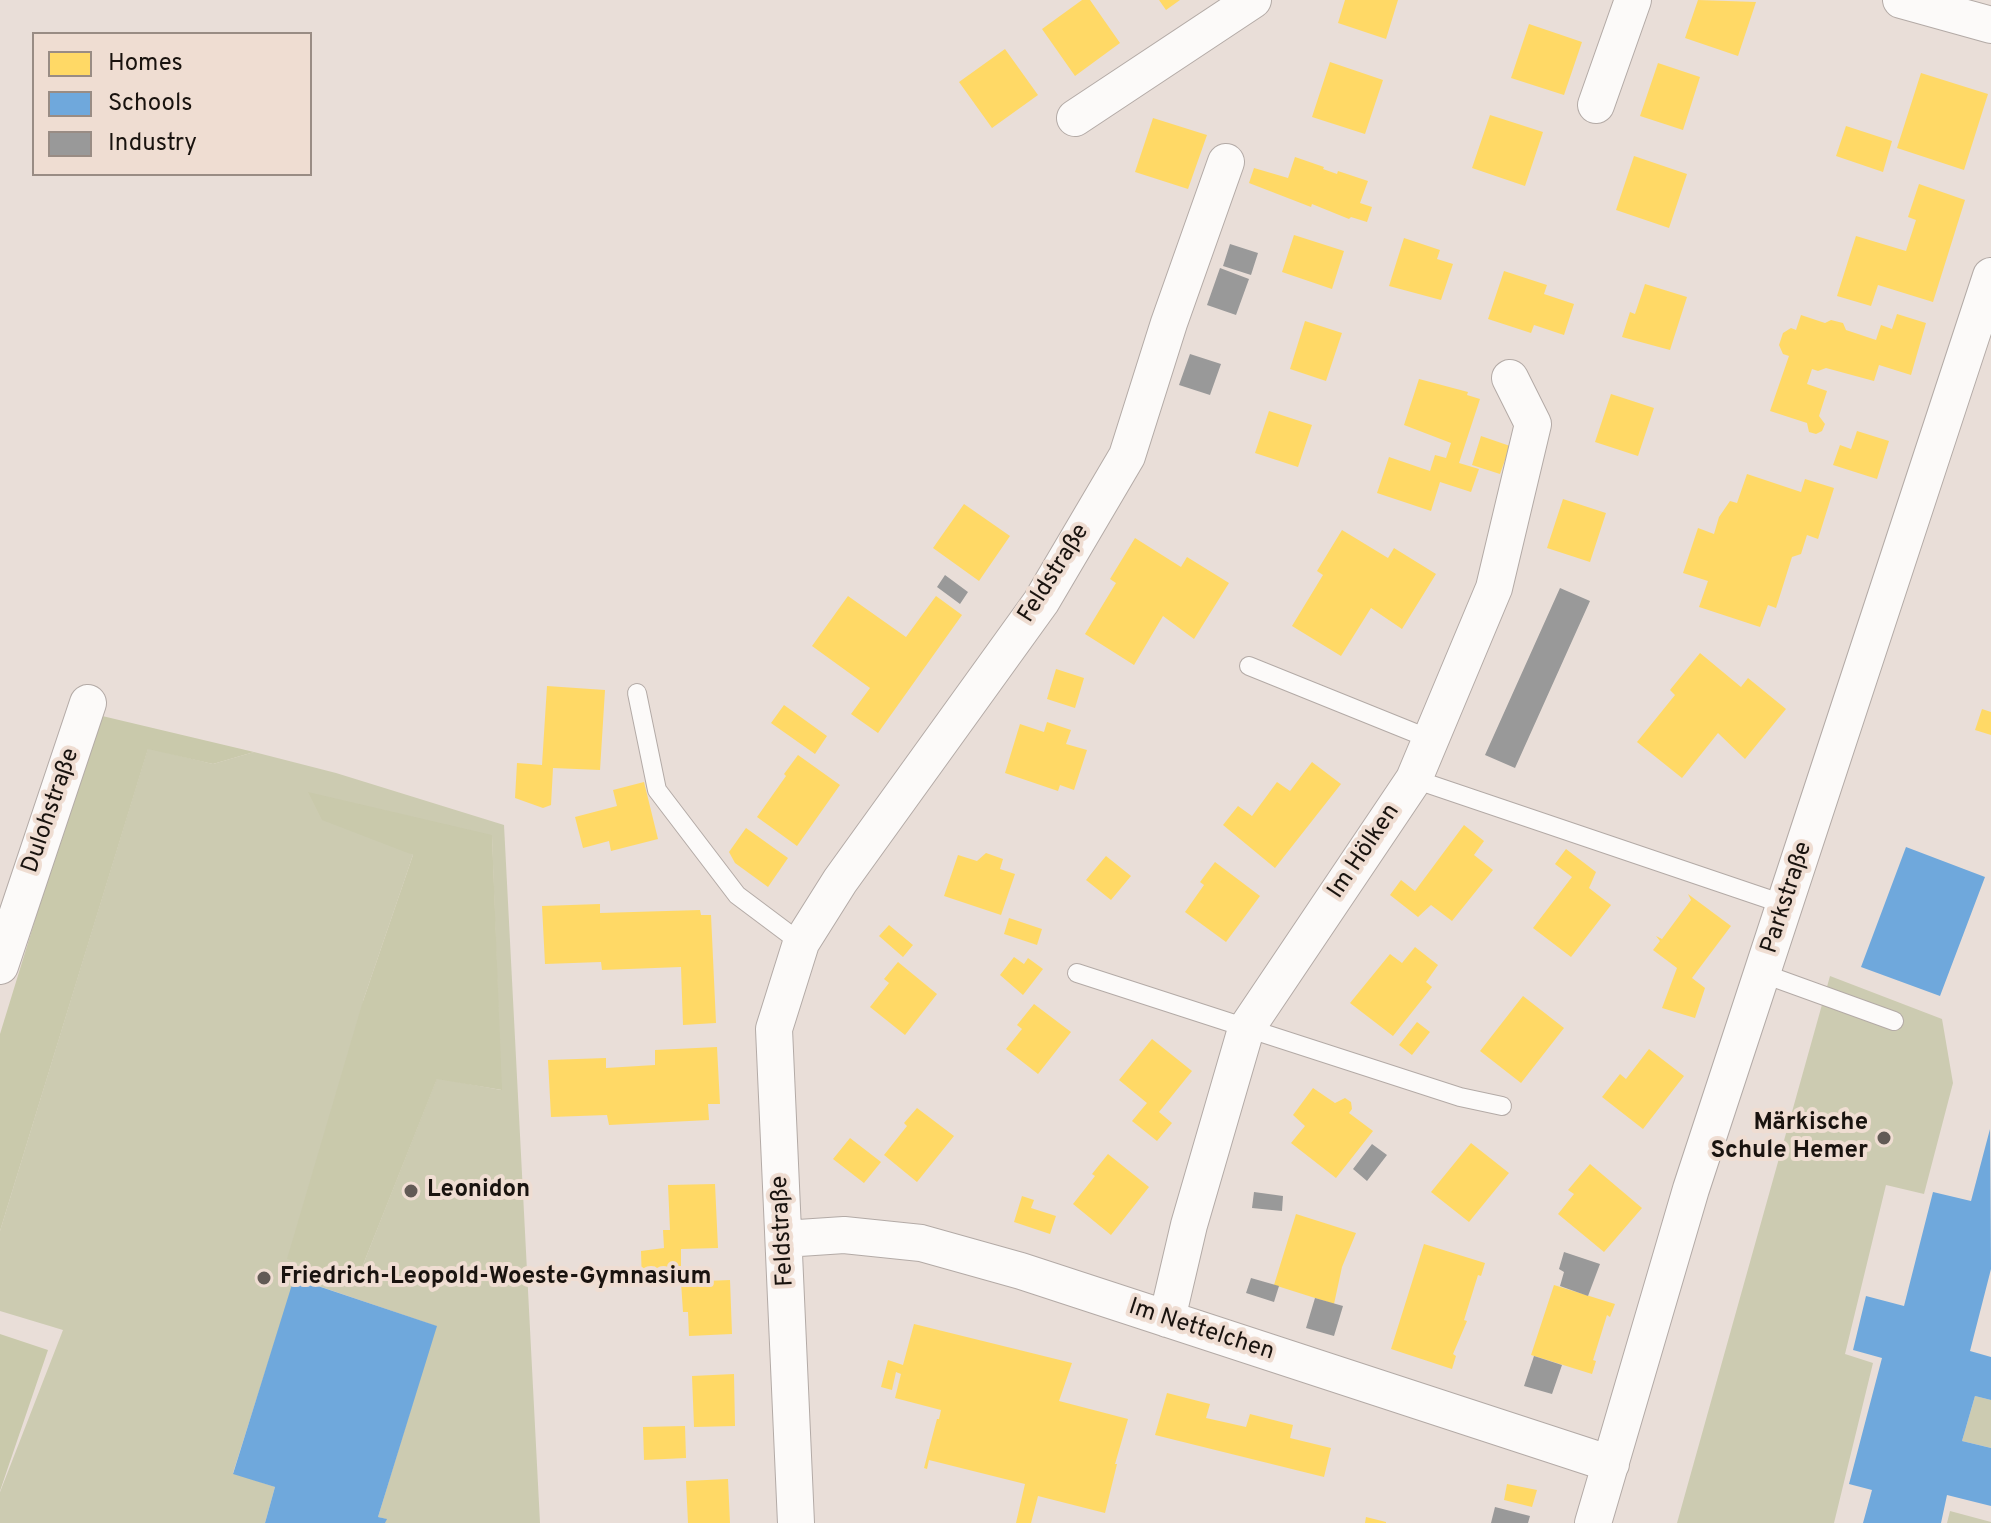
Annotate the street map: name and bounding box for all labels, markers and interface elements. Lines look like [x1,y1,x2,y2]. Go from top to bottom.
legend [32,32,312,176]
text: Homes [108,49,183,79]
text: Schools [108,89,193,119]
text: Industry [108,129,197,159]
street label: Feldstraße [1013,519,1097,629]
street label: Dulohstraße [17,745,87,877]
street label: Im Hölken [1323,799,1407,905]
street label: Parkstraße [1756,838,1820,958]
place label: Märkische Schule Hemer [1711,1110,1868,1166]
marker: Märkische Schule Hemer [1875,1129,1893,1147]
street label: Feldstraße [767,1175,801,1287]
place label: Leonidon [427,1177,530,1205]
marker: Leonidon [402,1182,420,1200]
place label: Friedrich-Leopold-Woeste-Gymnasium [280,1264,711,1292]
marker: Friedrich-Leopold-Woeste-Gymnasium [255,1269,273,1287]
street label: Im Nettelchen [1124,1294,1278,1368]

